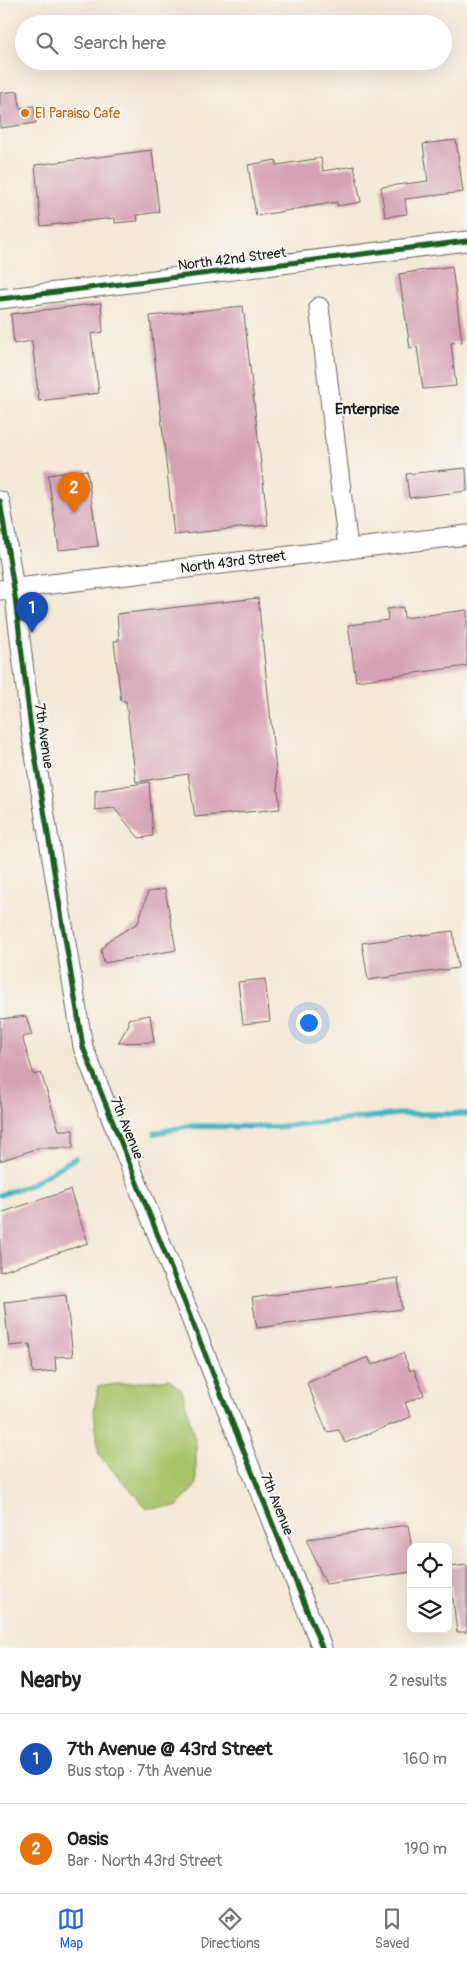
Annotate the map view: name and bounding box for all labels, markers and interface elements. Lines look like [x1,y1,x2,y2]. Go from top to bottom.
search box [15,15,452,70]
icon: search [33,29,61,57]
text: Search here [73,31,166,55]
place label: El Paraiso Cafe [35,105,120,122]
marker: El Paraiso Cafe [19,107,31,119]
street label: North 42nd Street [177,244,287,274]
district label: Enterprise [335,400,400,419]
pin: 2 [58,472,90,513]
street label: North 43rd Street [179,547,287,577]
pin: 1 [16,592,48,633]
street label: 7th Avenue [31,702,57,770]
your location [296,1010,322,1036]
street label: 7th Avenue [107,1094,147,1162]
street label: 7th Avenue [257,1470,297,1538]
map controls [407,1543,452,1633]
button: locate [407,1543,452,1588]
button: layers [407,1588,452,1633]
text: Nearby [20,1667,81,1694]
text: 2 results [389,1671,447,1691]
text: 7th Avenue @ 43rd Street [67,1737,273,1761]
text: 1 [33,1749,39,1769]
text: 160 m [403,1749,447,1769]
text: Bus stop · 7th Avenue [67,1761,212,1781]
text: Oasis [67,1827,108,1851]
text: 2 [32,1839,40,1859]
text: 190 m [404,1839,447,1859]
text: Bar · North 43rd Street [67,1851,222,1871]
tab: Map [57,1905,85,1952]
tab: Directions [200,1905,260,1952]
tab: Saved [375,1905,410,1952]

